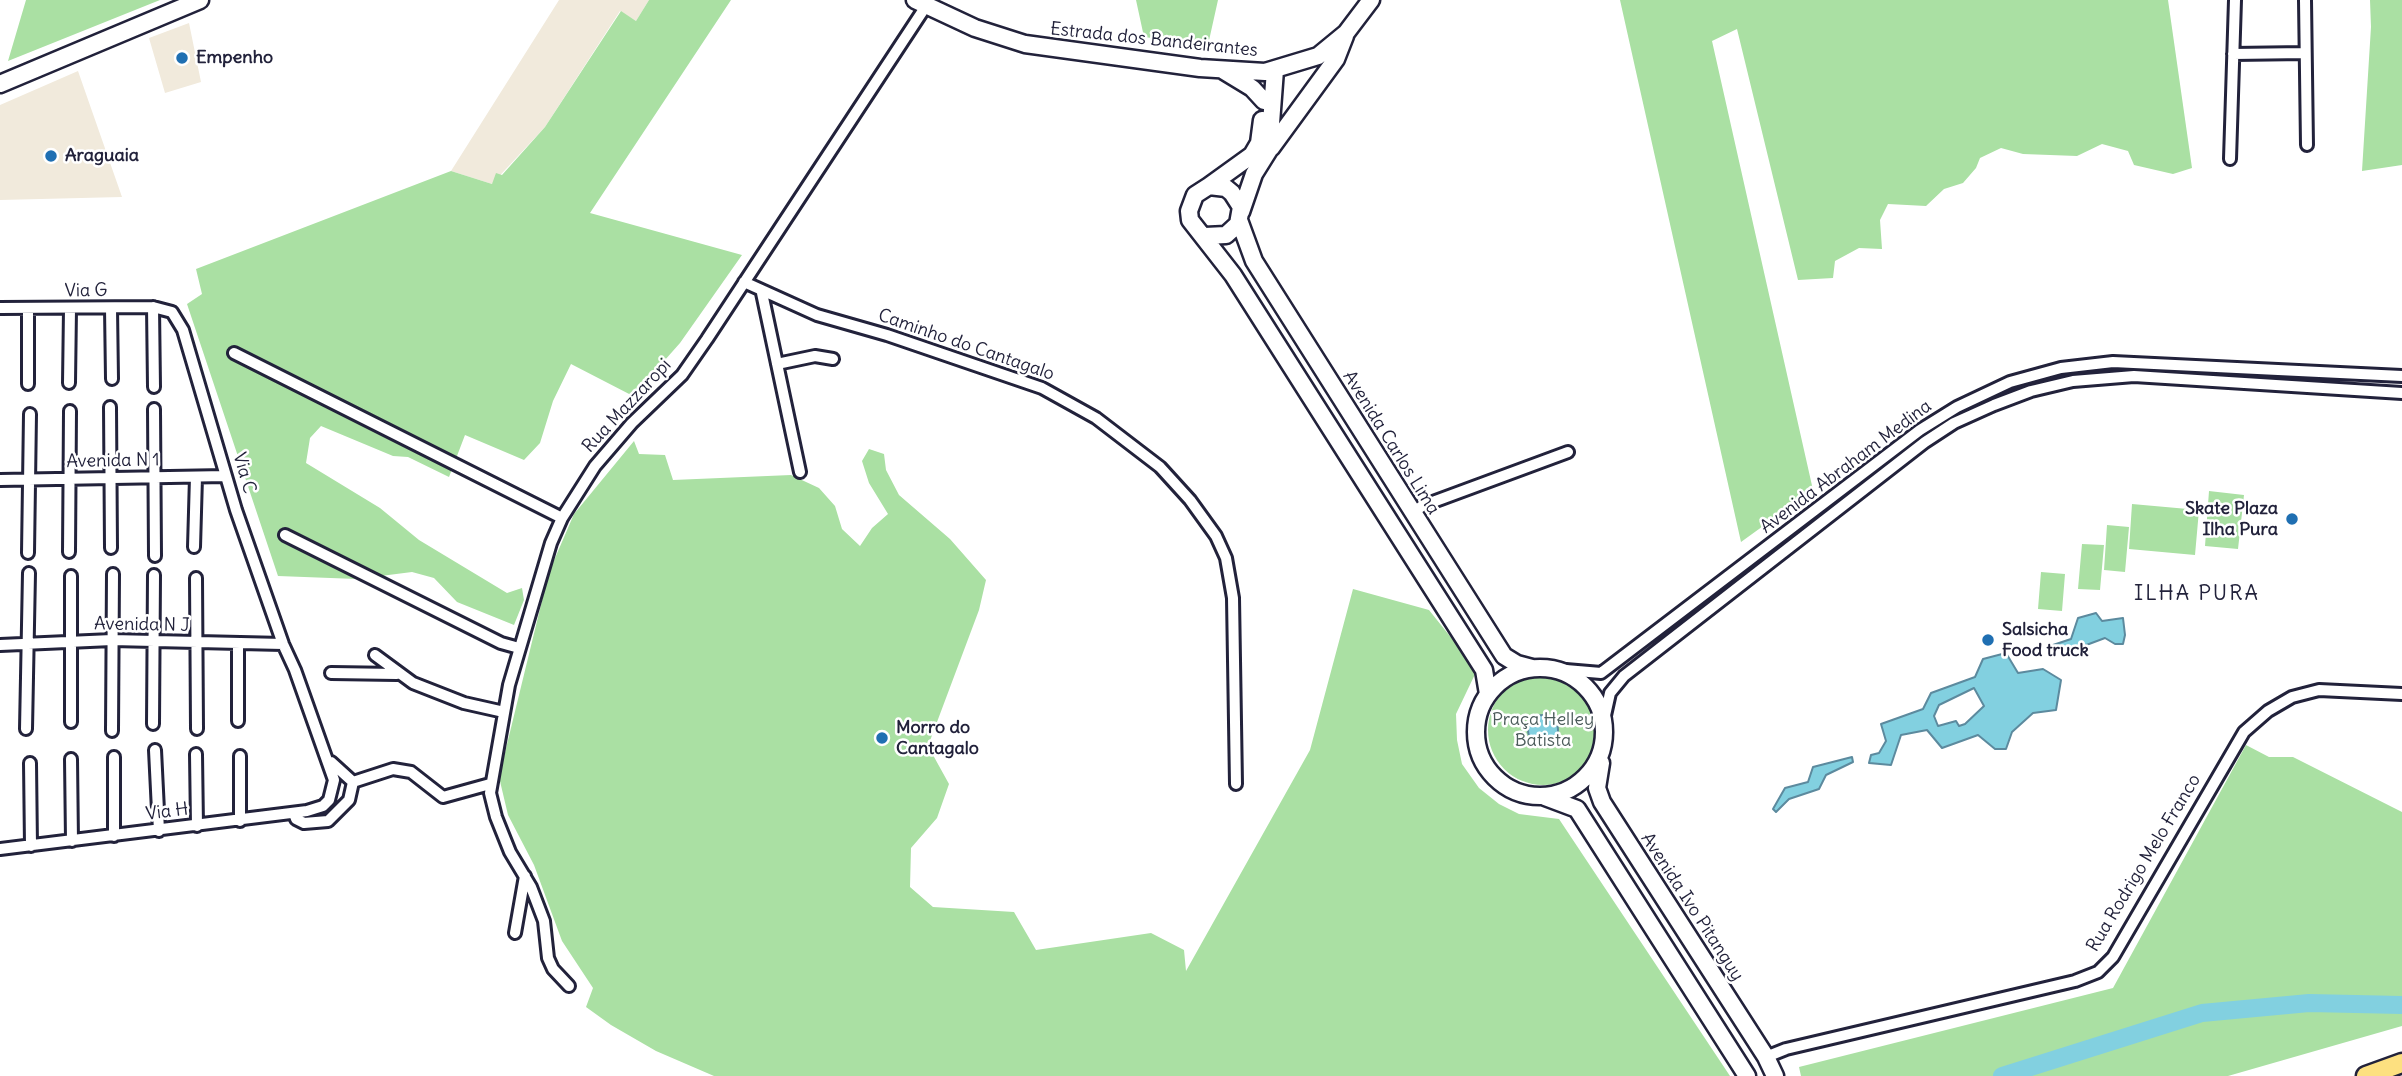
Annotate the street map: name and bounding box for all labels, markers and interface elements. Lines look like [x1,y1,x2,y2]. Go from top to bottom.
street label: Estrada dos Bandeirantes [1049,18,1259,62]
place label: Empenho [196,47,273,69]
marker: Empenho [174,50,190,66]
place label: Araguaia [65,145,139,167]
marker: Araguaia [43,148,59,164]
street label: Via G [64,280,108,302]
street label: Caminho do Cantagalo [875,305,1057,385]
street label: Rua Mazzaropi [578,355,676,457]
street label: Avenida Carlos Lima [1338,367,1444,519]
street label: Avenida Abraham Medina [1756,396,1936,538]
street label: Avenida N 1 [66,449,160,473]
street label: Via C [228,450,260,496]
place label: Skate Plaza Ilha Pura [2185,498,2278,540]
marker: Skate Plaza Ilha Pura [2284,511,2300,527]
district label: ILHA PURA [2135,581,2259,607]
street label: Avenida N J [94,613,190,637]
place label: Salsicha Food truck [2002,619,2089,662]
marker: Salsicha Food truck [1980,632,1996,648]
park label: Praça Helley Batista [1492,709,1594,752]
place label: Morro do Cantagalo [896,717,979,760]
marker: Morro do Cantagalo [874,730,890,746]
street label: Rua Rodrigo Melo Franco [2082,770,2206,956]
street label: Via H [144,799,190,825]
street label: Avenida Ivo Pitanguy [1636,829,1748,985]

